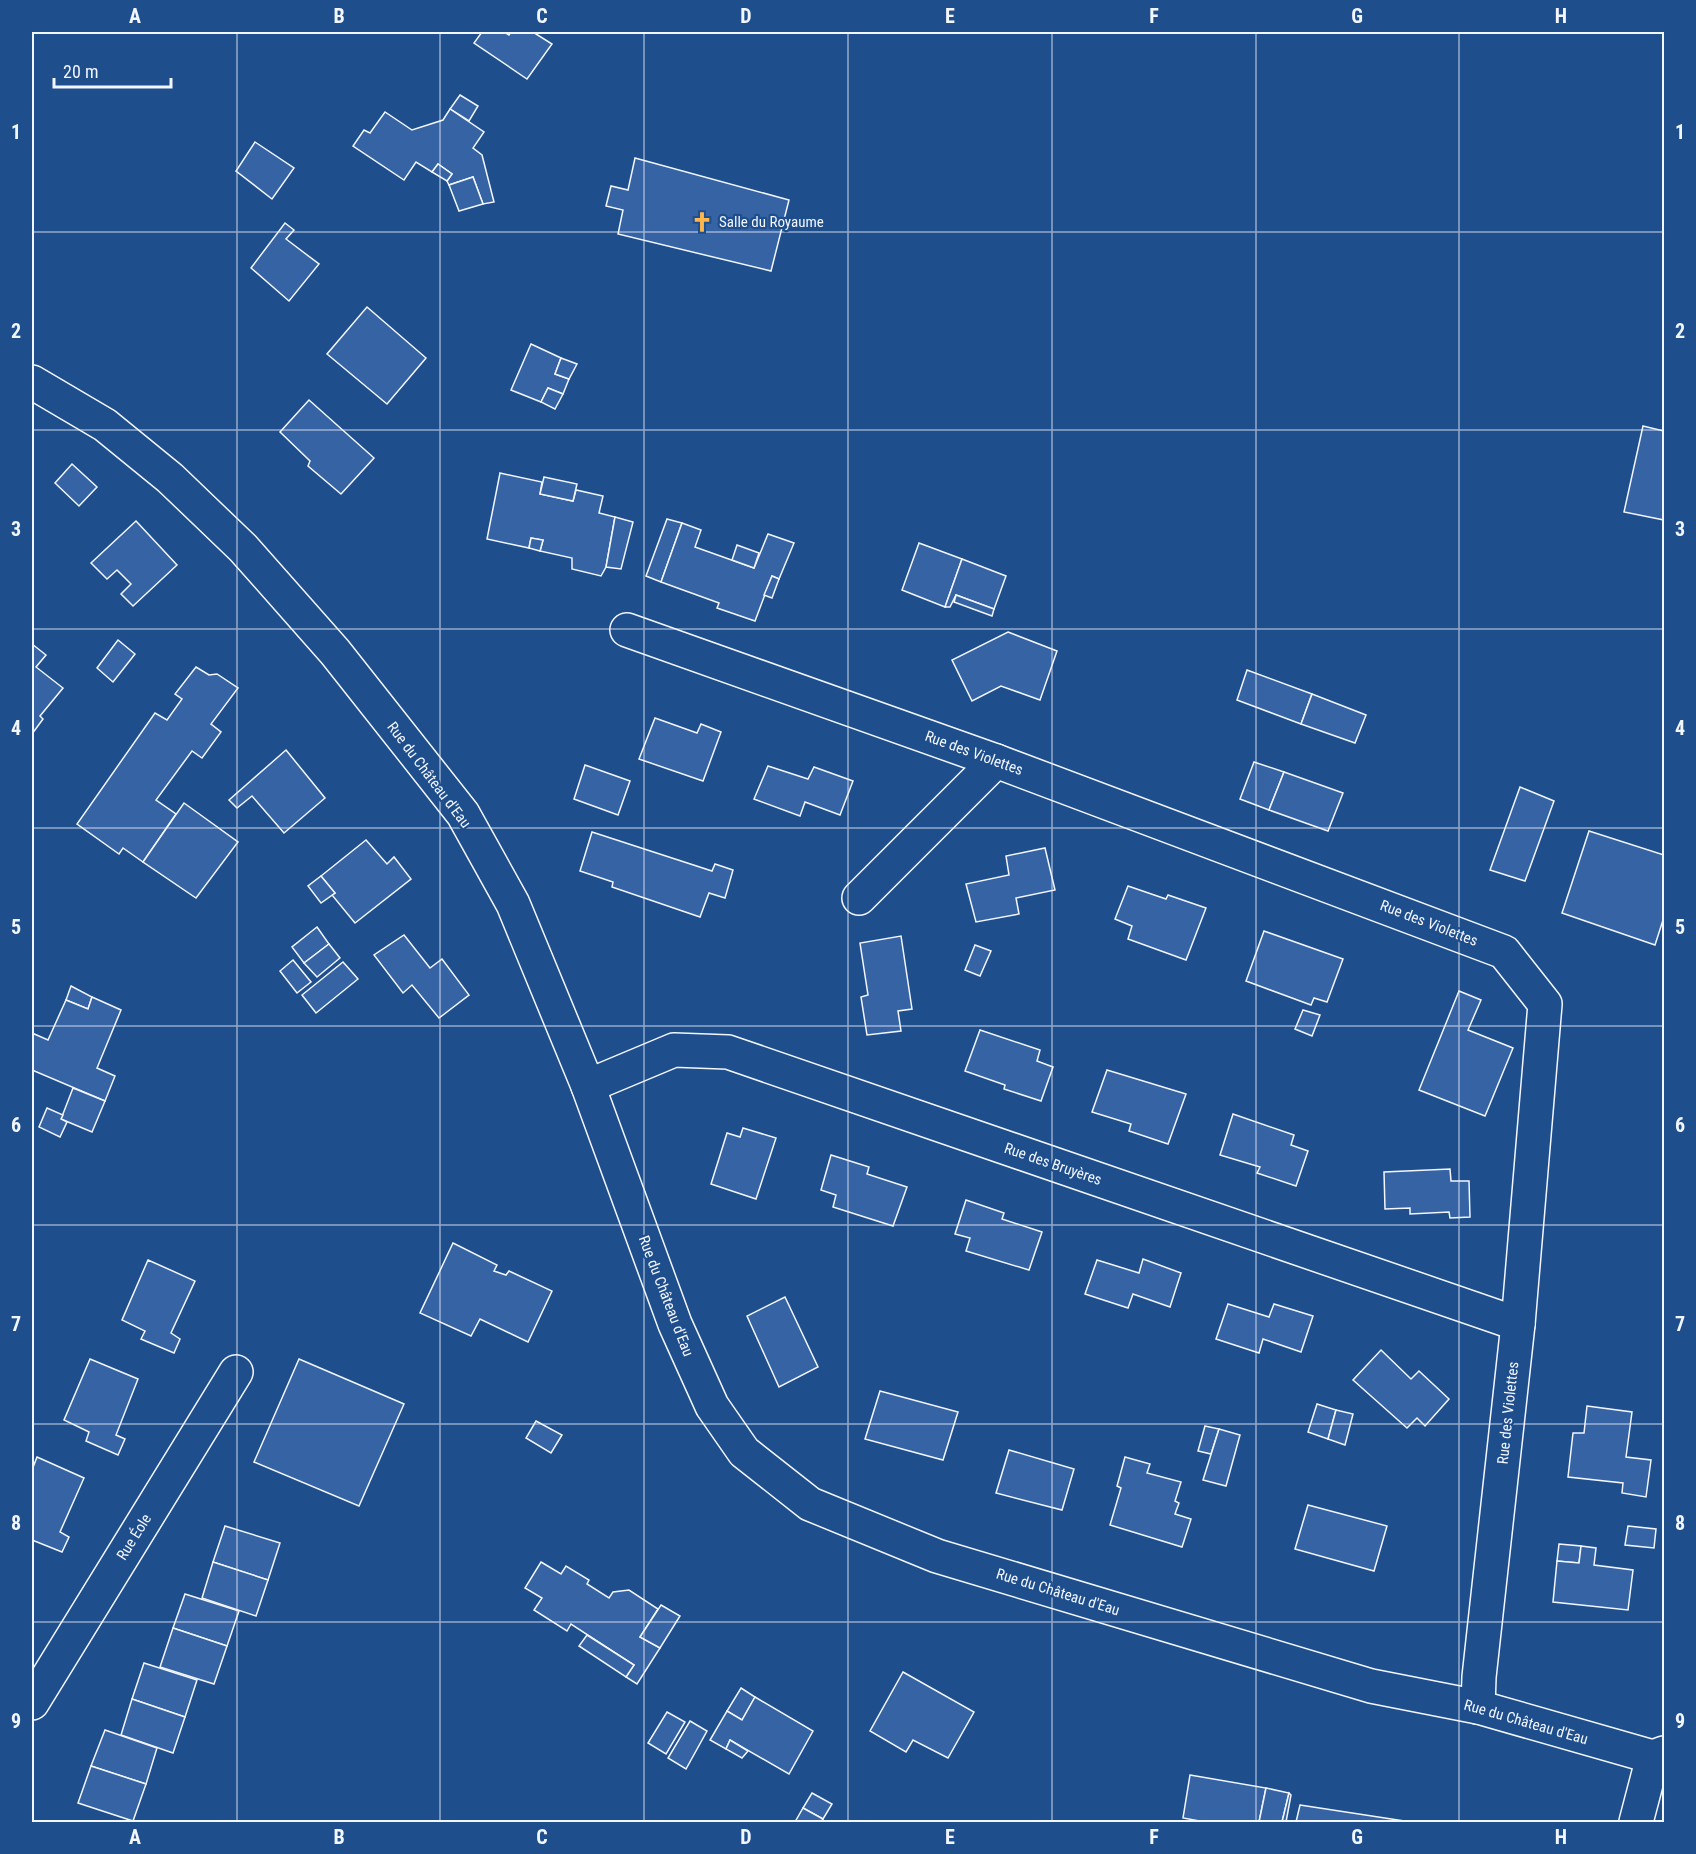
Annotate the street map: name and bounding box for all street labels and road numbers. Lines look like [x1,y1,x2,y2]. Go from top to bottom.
street label: Rue du Château d'Eau [383,718,475,832]
street label: Rue des Violettes [923,727,1026,779]
street label: Rue des Violettes [1378,896,1480,950]
street label: Rue des Bruyères [1002,1139,1104,1189]
street label: Rue du Château d'Eau [635,1233,697,1359]
street label: Rue des Violettes [1494,1361,1522,1465]
street label: Rue Éole [113,1511,155,1563]
street label: Rue du Château d'Eau [994,1565,1122,1619]
street label: Rue du Château d'Eau [1462,1696,1590,1748]

